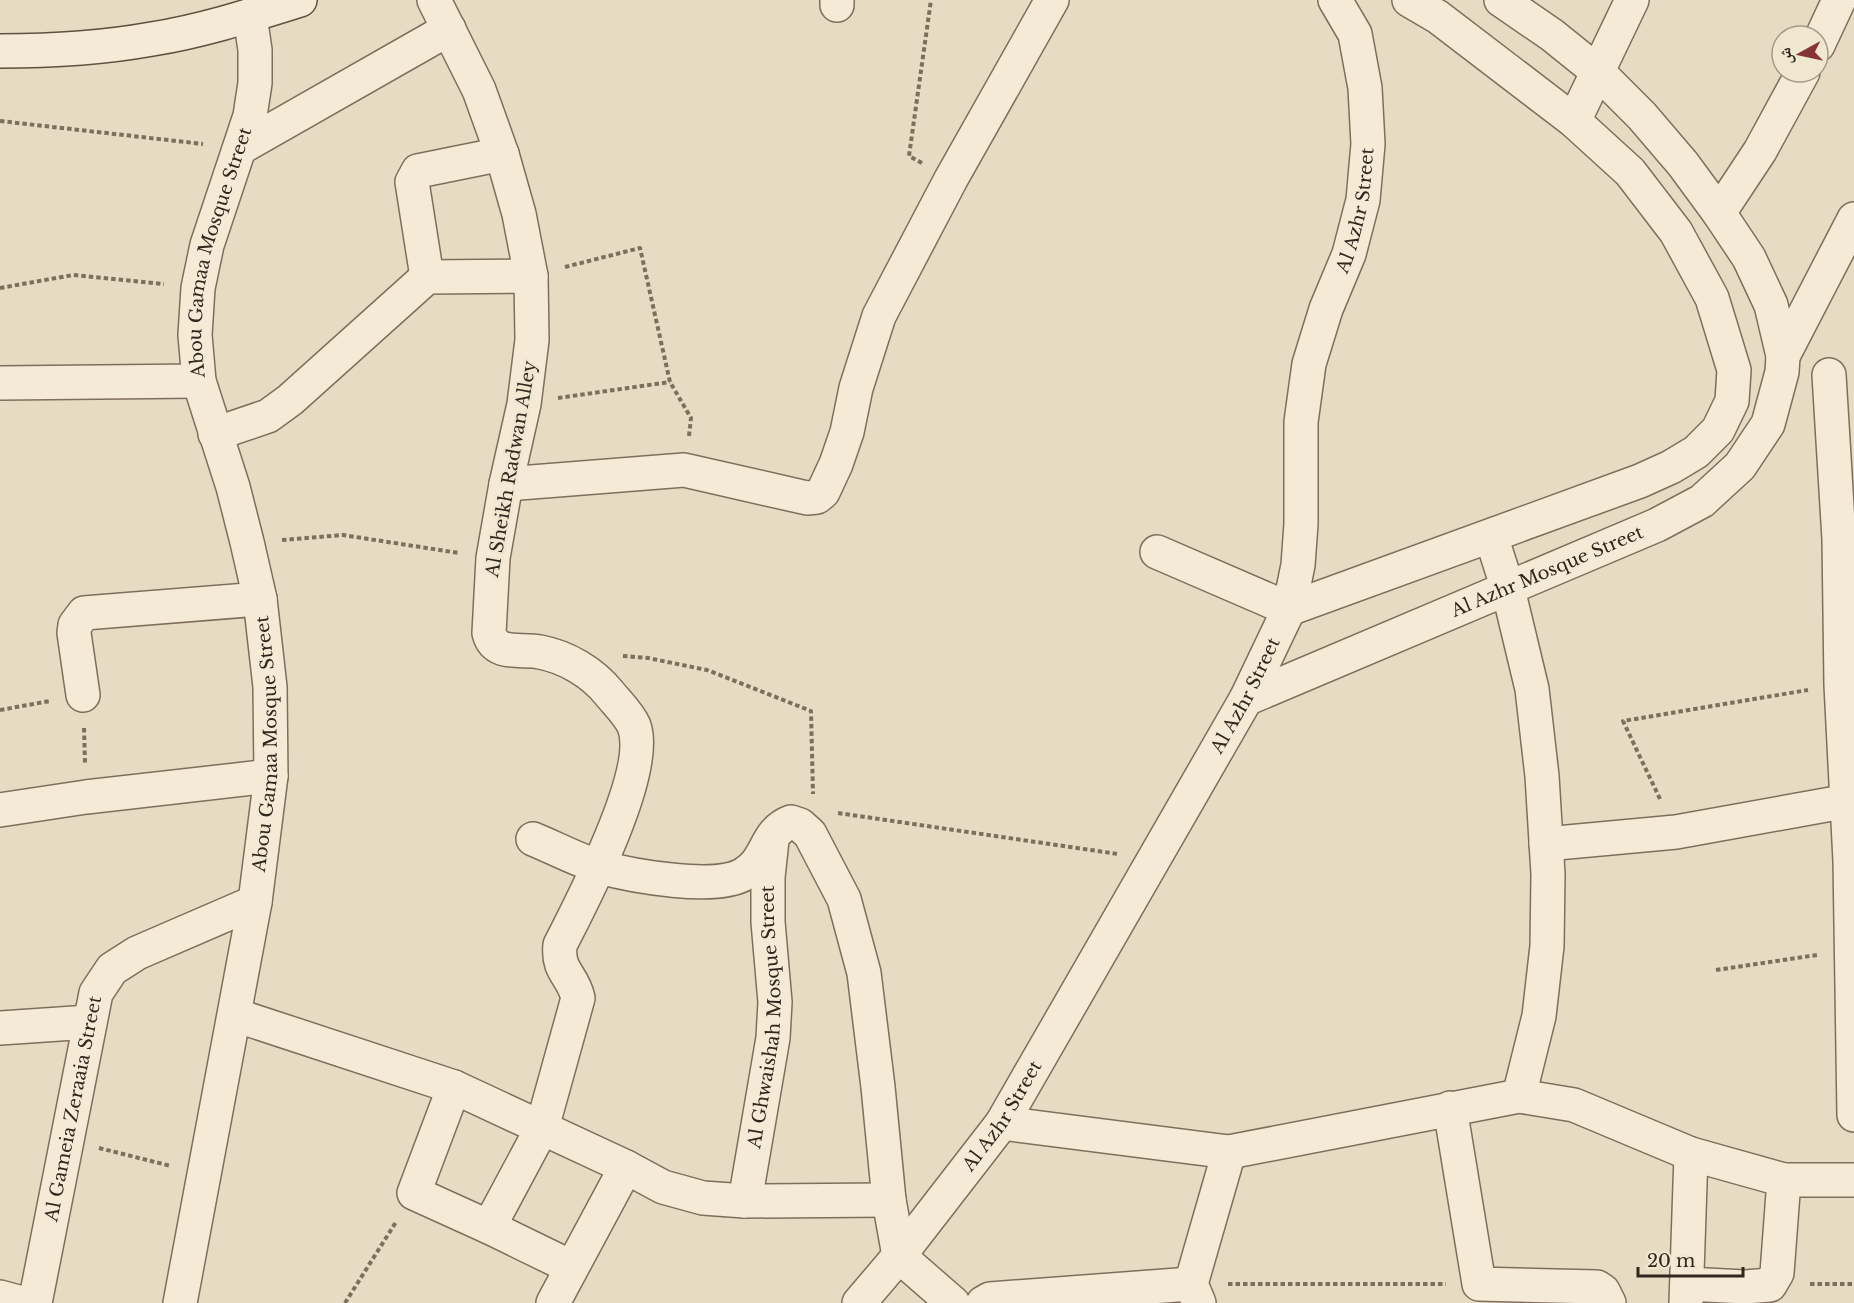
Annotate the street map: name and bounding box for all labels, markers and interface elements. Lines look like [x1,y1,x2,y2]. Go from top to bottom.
north arrow [1770,24,1830,84]
text: ش [1774,46,1796,66]
street label: Abou Gamaa Mosque Street [184,124,257,380]
street label: Al Azhr Street [1331,146,1379,277]
street label: Al Sheikh Radwan Alley [481,359,541,580]
street label: Al Azhr Mosque Street [1447,521,1647,622]
street label: Abou Gamaa Mosque Street [248,614,282,874]
street label: Al Azhr Street [1205,634,1285,758]
street label: Al Ghwaishah Mosque Street [743,885,786,1151]
street label: Al Gameia Zeraaia Street [40,994,106,1224]
street label: Al Azhr Street [957,1057,1047,1176]
scale bar [1638,1240,1743,1278]
text: 20 m [1647,1250,1695,1272]

